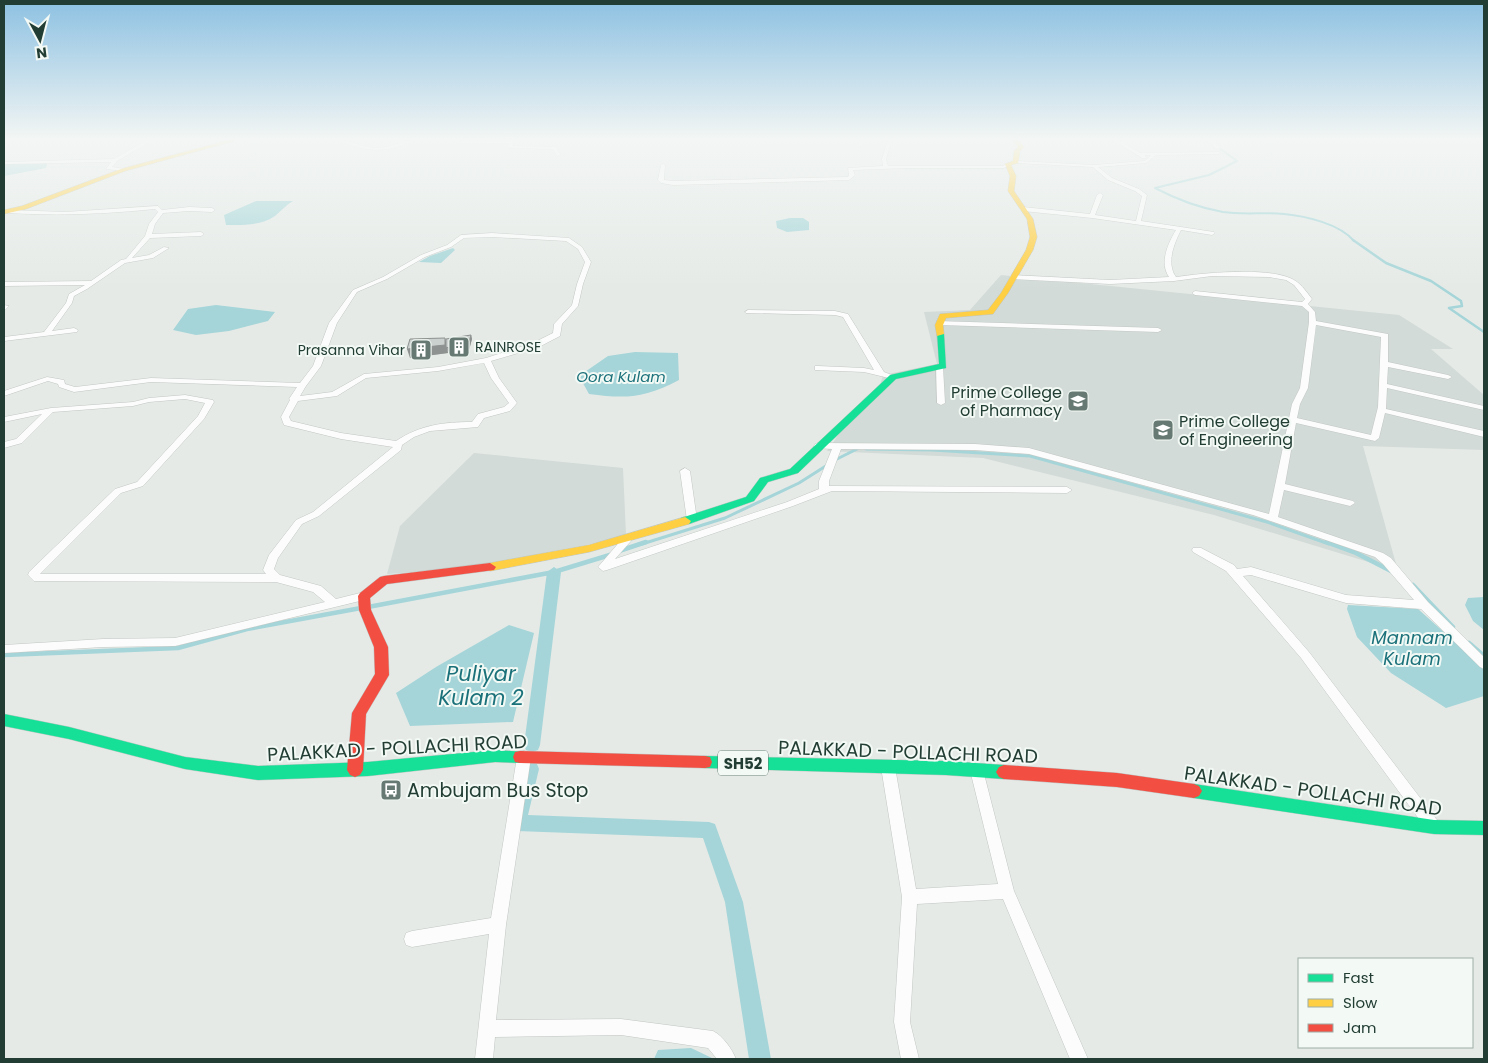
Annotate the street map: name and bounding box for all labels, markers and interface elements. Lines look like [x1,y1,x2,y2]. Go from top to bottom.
north arrow [15,15,65,65]
text: N [35,42,48,63]
building icon: RAINROSE [447,335,471,359]
place label: RAINROSE [475,337,541,357]
building icon: Prasanna Vihar [409,338,433,362]
place label: Prasanna Vihar [298,340,405,360]
water label: Oora Kulam [576,366,666,387]
place label: Prime College of Pharmacy [951,381,1062,422]
school or university icon: Prime College of Pharmacy [1066,389,1090,413]
place label: Prime College of Engineering [1179,410,1293,451]
school or university icon: Prime College of Engineering [1151,418,1175,442]
water label: Mannam Kulam [1371,625,1453,671]
water label: Puliyar Kulam 2 [438,659,524,712]
street label: PALAKKAD - POLLACHI ROAD [267,728,527,768]
street label: PALAKKAD - POLLACHI ROAD [778,734,1038,770]
road number: SH52 [718,750,768,776]
street label: PALAKKAD - POLLACHI ROAD [1182,760,1444,822]
place label: Ambujam Bus Stop [407,777,589,804]
bus stop icon: Ambujam Bus Stop [379,778,403,802]
legend [1298,958,1473,1048]
text: Fast [1343,967,1374,988]
text: Slow [1343,992,1378,1013]
text: Jam [1343,1017,1377,1038]

